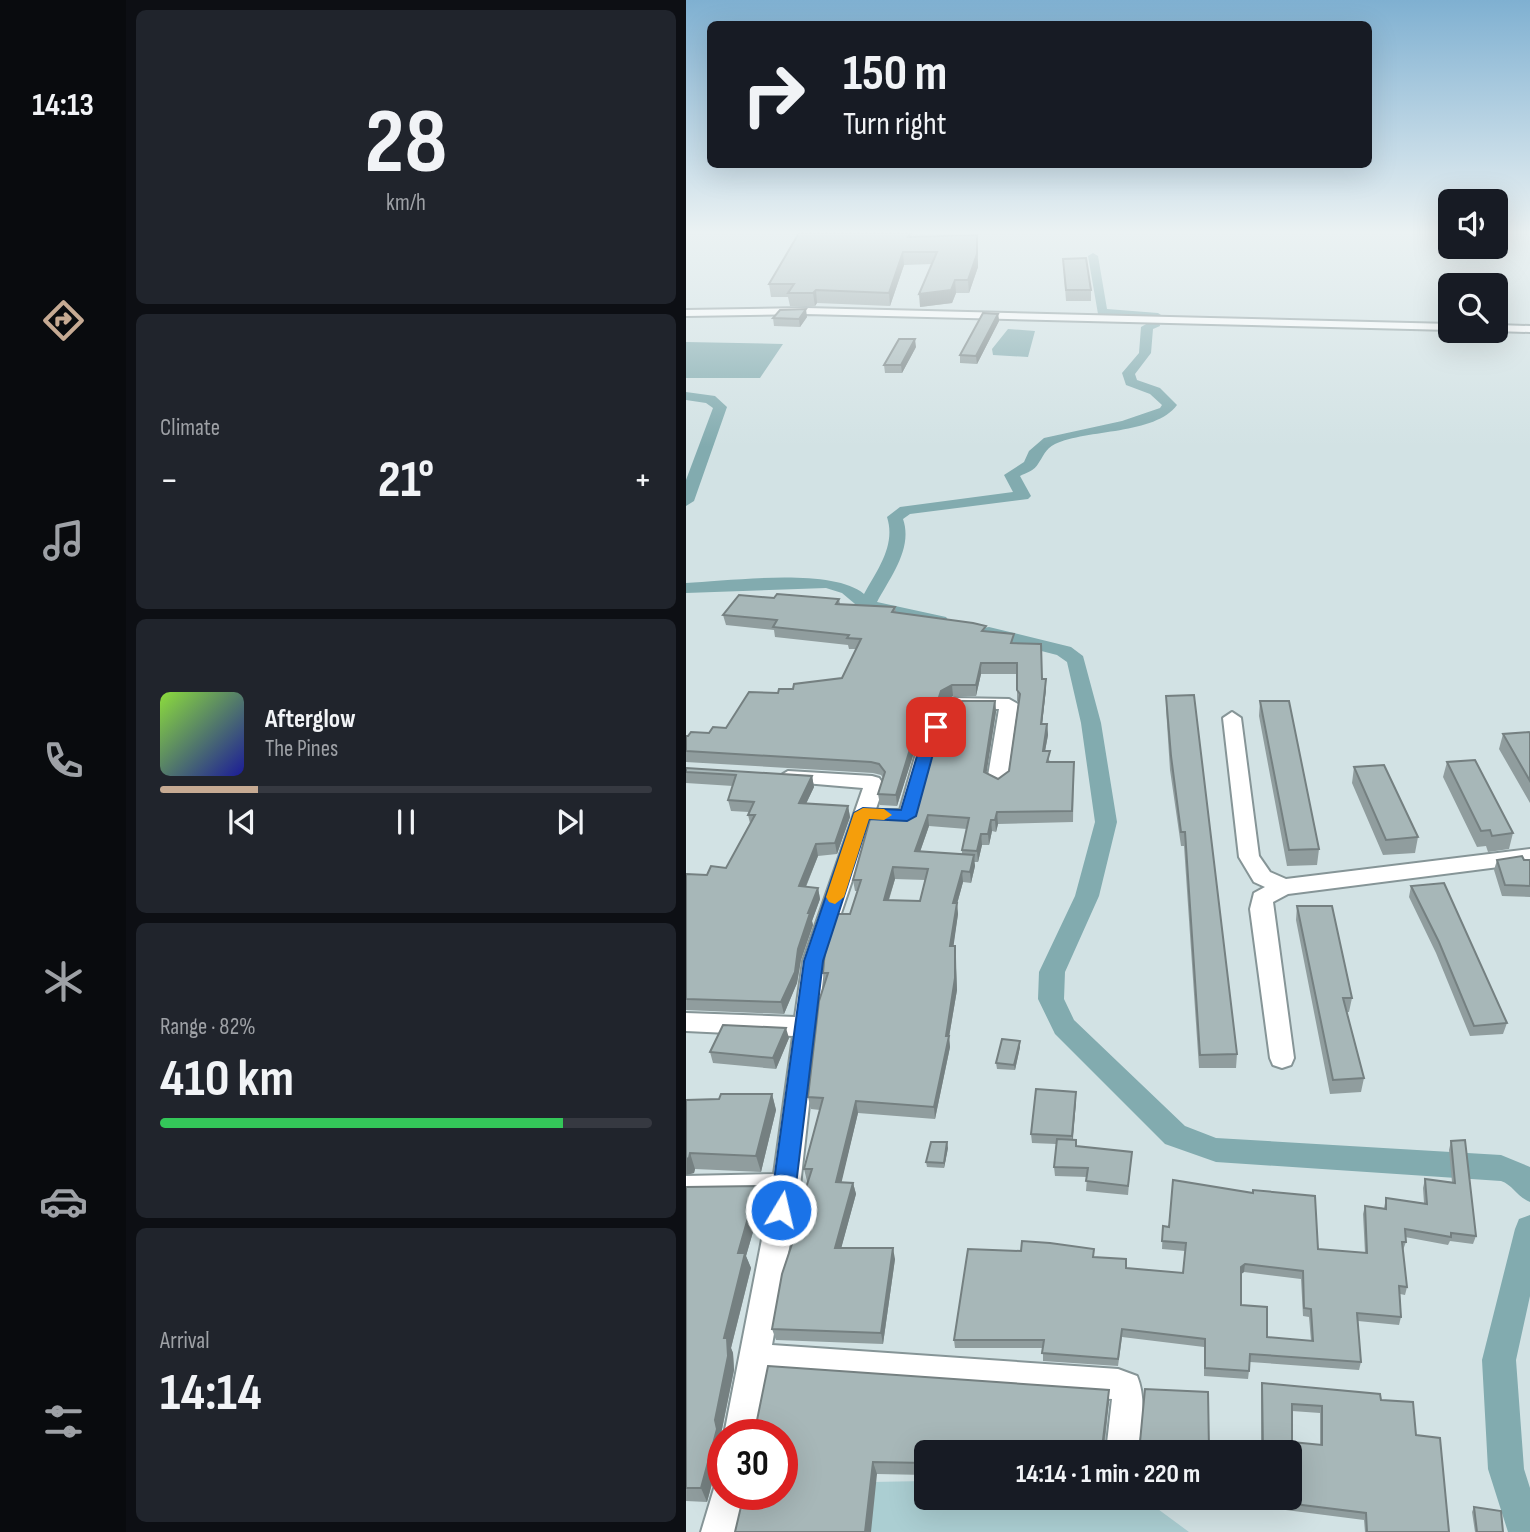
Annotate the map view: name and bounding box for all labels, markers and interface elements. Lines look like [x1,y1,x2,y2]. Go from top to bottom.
text: 150 m [843,45,947,104]
icon: right [728,49,819,140]
text: 14:13 [32,86,94,125]
text: 28 [365,89,447,198]
text: Turn right [843,105,947,144]
text: km/h [386,189,426,217]
map controls [1438,189,1508,343]
button: sound [1438,189,1508,259]
button: search [1438,273,1508,343]
icon: directions [39,296,88,345]
text: Climate [160,414,220,442]
text: 21° [378,449,434,512]
text: − [160,458,179,503]
text: + [633,458,652,503]
icon: music [39,516,88,565]
pin [906,697,966,757]
text: Afterglow [265,704,356,735]
icon: arrive [917,708,955,746]
text: The Pines [265,735,338,763]
icon: phone [39,736,88,785]
icon: previous [223,803,261,841]
icon: pause [387,803,425,841]
icon: next [551,803,589,841]
icon: climate [39,957,88,1006]
text: Range · 82% [160,1013,256,1041]
text: 410 km [160,1048,294,1111]
position arrow [744,1173,818,1247]
icon: car [39,1177,88,1226]
text: Arrival [160,1327,209,1355]
text: 14:14 [160,1362,262,1425]
icon: filters [39,1397,88,1446]
speed limit sign: 30 [707,1419,798,1510]
text: 14:14 · 1 min · 220 m [1016,1459,1200,1490]

